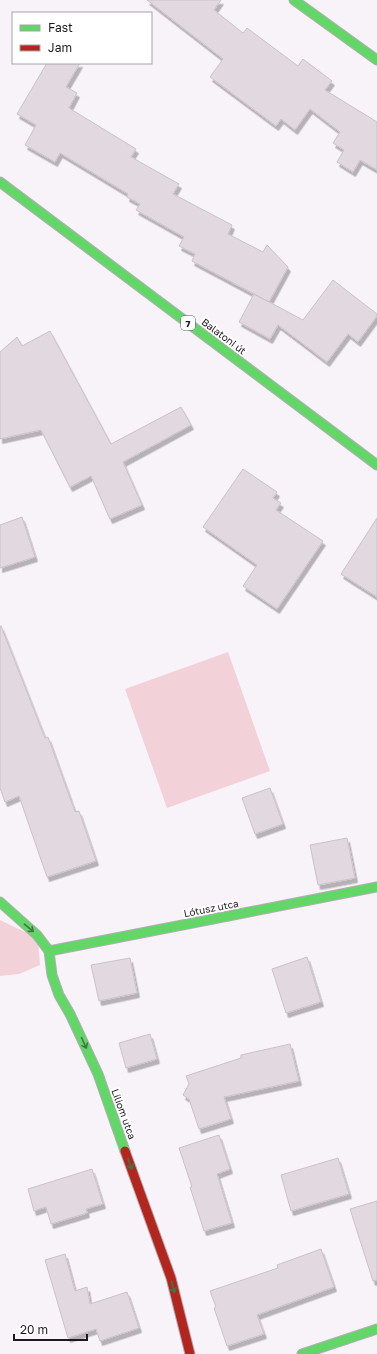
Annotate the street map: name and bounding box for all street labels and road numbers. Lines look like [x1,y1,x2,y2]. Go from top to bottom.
street label: Balatoni út [199,315,249,357]
road number: 7 [181,316,195,330]
street label: Lótusz utca [183,897,239,919]
street label: Liliom utca [109,1087,139,1141]

